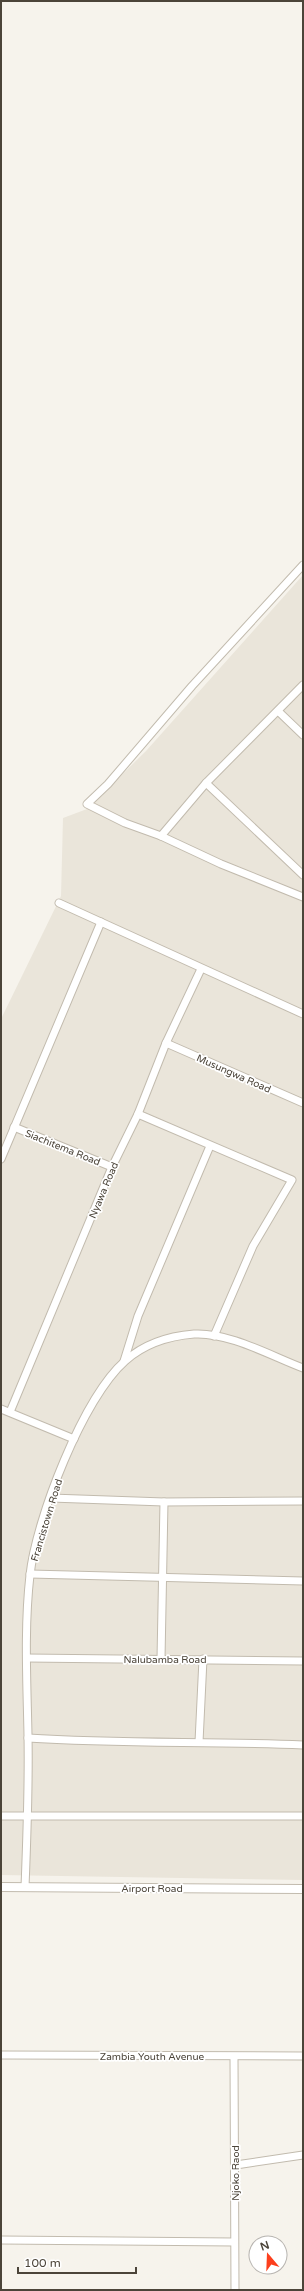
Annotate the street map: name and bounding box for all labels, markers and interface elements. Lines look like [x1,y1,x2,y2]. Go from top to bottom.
street label: Musungwa Road [195,1052,273,1096]
street label: Siachitema Road [23,1127,102,1168]
street label: Nyawa Road [87,1160,121,1220]
street label: Francistown Road [29,1478,65,1563]
street label: Nalubamba Road [124,1654,207,1666]
street label: Airport Road [121,1883,183,1895]
street label: Zambia Youth Avenue [100,2051,204,2063]
street label: Njoko Raod [230,2145,242,2201]
north arrow [248,2235,288,2275]
text: N [259,2238,271,2254]
scale bar [18,2249,136,2275]
text: 100 m [24,2256,61,2270]

